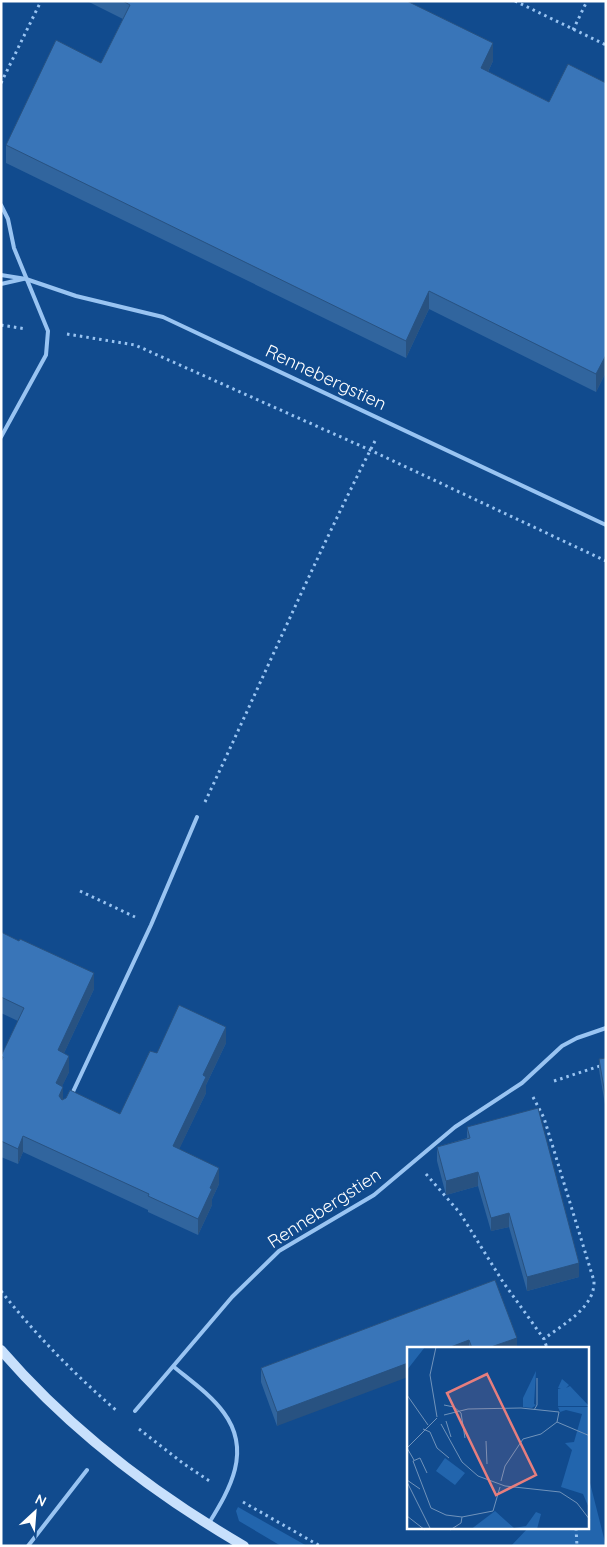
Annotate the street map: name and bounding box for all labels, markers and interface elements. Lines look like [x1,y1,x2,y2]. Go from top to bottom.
street label: Rennebergstien [262,339,390,415]
street label: Rennebergstien [263,1163,385,1253]
inset map [407,1347,590,1530]
north arrow [10,1487,60,1537]
text: N [32,1490,49,1511]

